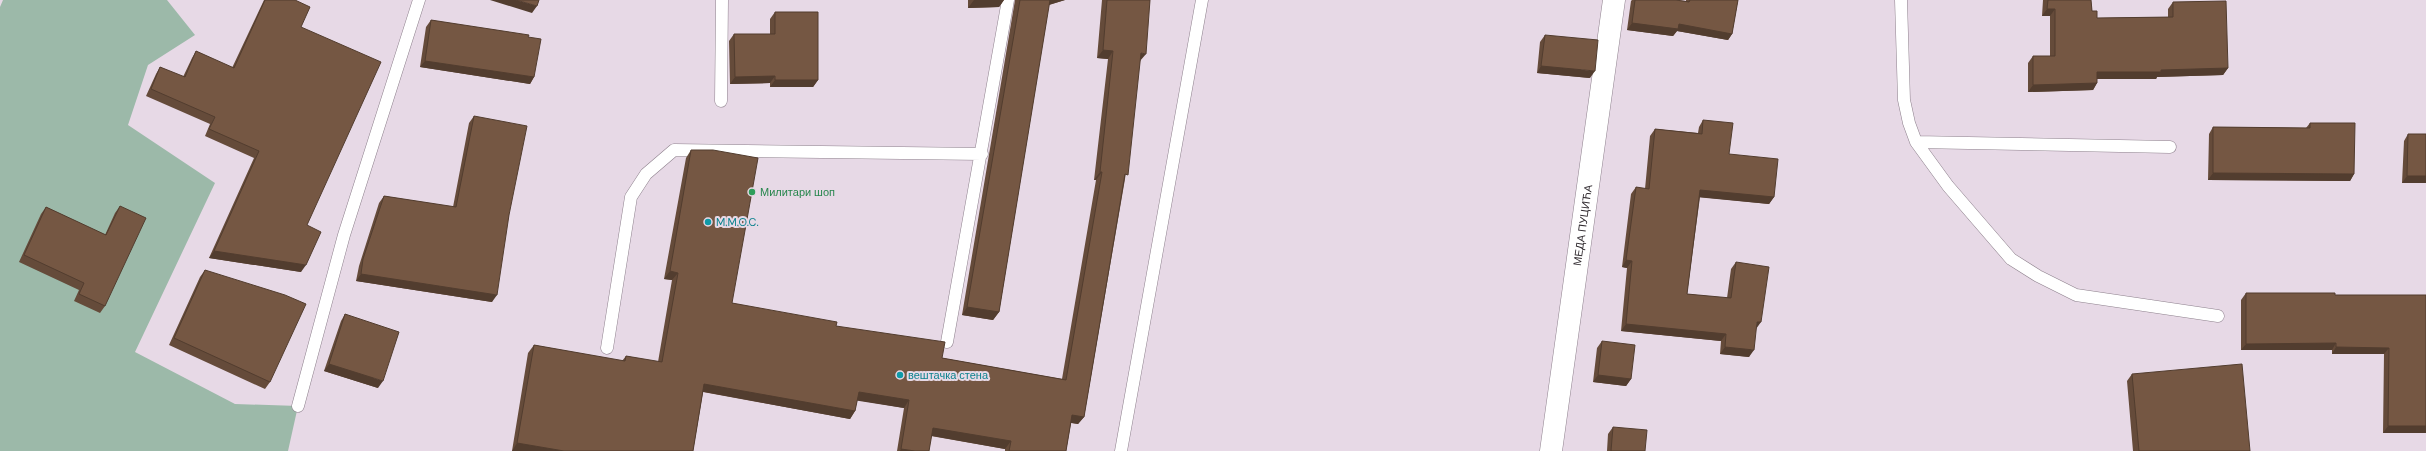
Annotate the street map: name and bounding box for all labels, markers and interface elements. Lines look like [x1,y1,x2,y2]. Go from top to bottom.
street label: МЕДА ПУЦИЋА [1570,183,1595,267]
place label: Милитари шоп [760,185,835,199]
marker: Милитари шоп [747,187,757,197]
place label: M.M.O.C. [716,215,759,229]
marker: M.M.O.C. [703,217,713,227]
place label: вештачка стена [908,368,989,382]
marker: вештачка стена [895,370,905,380]

